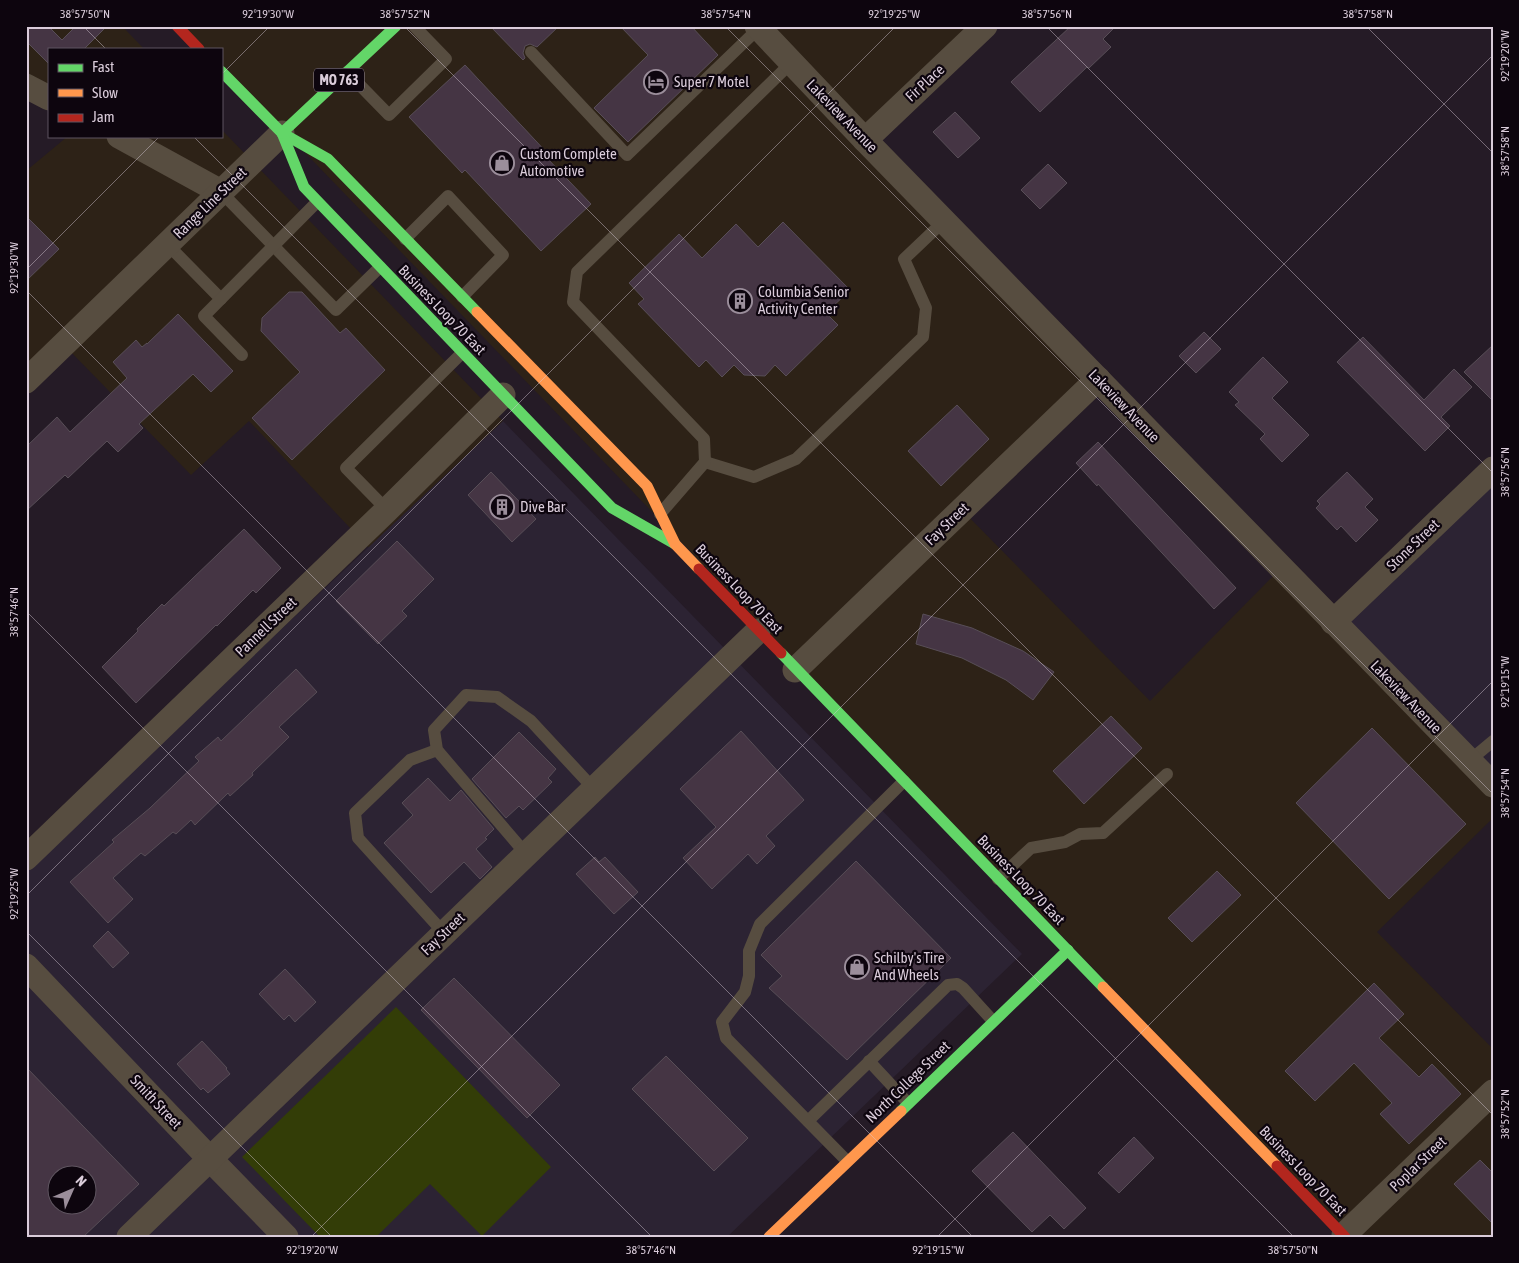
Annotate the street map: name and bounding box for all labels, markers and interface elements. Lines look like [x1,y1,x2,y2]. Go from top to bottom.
text: 38°57'50"N [60,7,110,21]
text: 92°19'30"W [242,7,294,21]
text: 38°57'52"N [380,7,430,21]
text: 38°57'54"N [701,7,751,21]
text: 92°19'25"W [868,7,920,21]
text: 38°57'56"N [1022,7,1072,21]
text: 38°57'58"N [1343,7,1393,21]
text: 92°19'20"W [1498,30,1512,82]
legend [48,48,222,138]
text: Fast [92,58,114,75]
street label: Fir Place [902,60,948,105]
road number: MO 763 [314,68,364,92]
hotel icon: Super 7 Motel [643,69,669,95]
place label: Super 7 Motel [674,73,749,90]
street label: Lakeview Avenue [803,76,881,156]
text: Slow [92,84,118,101]
text: Jam [92,108,115,125]
text: 38°57'58"N [1498,126,1512,176]
place label: Custom Complete Automotive [520,145,617,179]
shop icon: Custom Complete Automotive [489,150,515,176]
street label: Range Line Street [170,164,250,242]
text: 92°19'30"W [7,242,21,294]
street label: Business Loop 70 East [395,261,489,358]
place label: Columbia Senior Activity Center [758,283,849,317]
building icon: Columbia Senior Activity Center [727,288,753,314]
street label: Lakeview Avenue [1085,366,1163,446]
text: 38°57'56"N [1498,447,1512,497]
building icon: Dive Bar [489,494,515,520]
place label: Dive Bar [520,498,566,515]
street label: Fay Street [921,499,972,548]
street label: Stone Street [1383,515,1443,574]
street label: Business Loop 70 East [692,540,786,637]
text: 38°57'46"N [7,587,21,637]
street label: Pannell Street [232,593,300,660]
text: 92°19'15"W [1498,656,1512,708]
street label: Lakeview Avenue [1367,657,1445,737]
text: 38°57'54"N [1498,768,1512,818]
street label: Business Loop 70 East [974,831,1068,928]
text: 92°19'25"W [7,868,21,920]
street label: Fay Street [417,909,468,958]
place label: Schilby's Tire And Wheels [874,949,945,983]
shop icon: Schilby's Tire And Wheels [844,954,870,980]
street label: North College Street [862,1037,953,1126]
street label: Smith Street [127,1071,185,1132]
text: 38°57'52"N [1498,1089,1512,1139]
street label: Business Loop 70 East [1256,1122,1350,1219]
street label: Poplar Street [1386,1133,1449,1195]
north arrow [48,1166,98,1216]
text: N [73,1172,90,1189]
text: 92°19'20"W [286,1243,338,1257]
text: 38°57'46"N [626,1243,676,1257]
text: 92°19'15"W [912,1243,964,1257]
text: 38°57'50"N [1268,1243,1318,1257]

